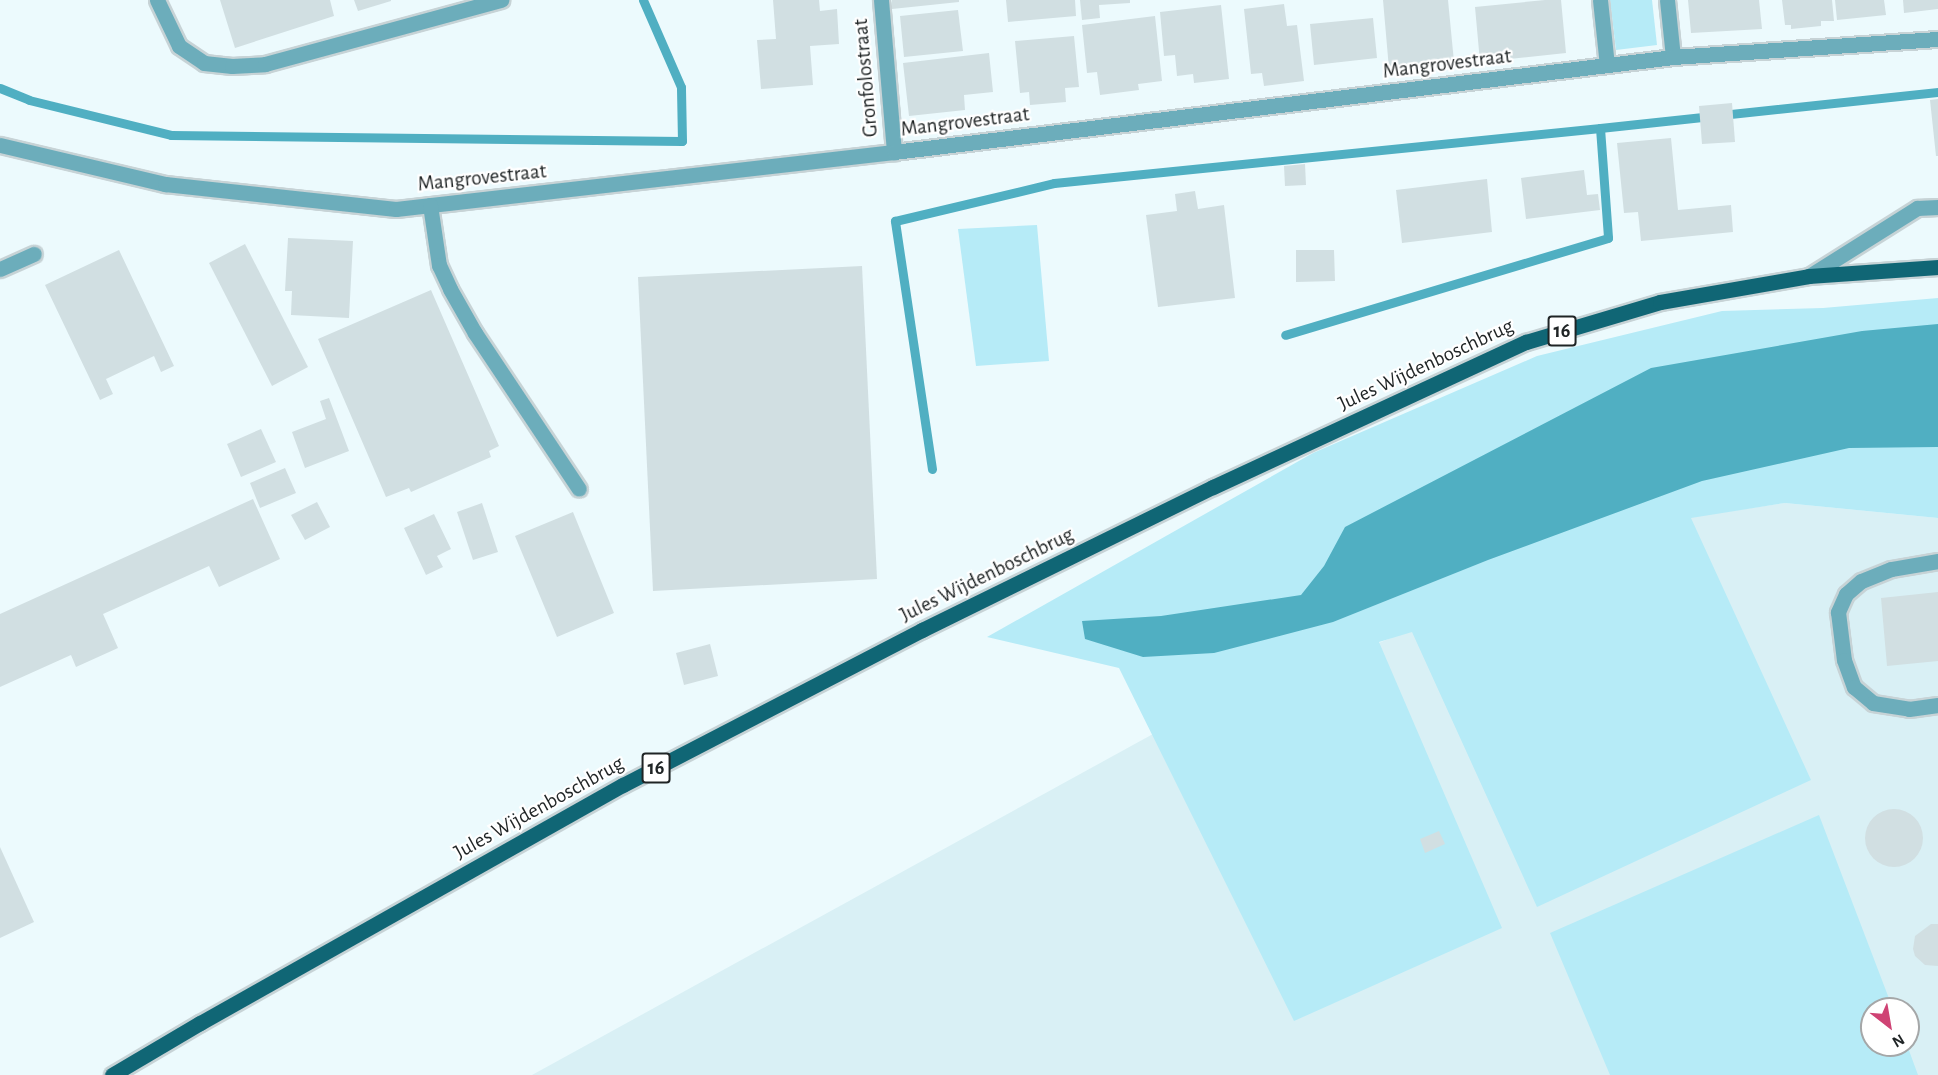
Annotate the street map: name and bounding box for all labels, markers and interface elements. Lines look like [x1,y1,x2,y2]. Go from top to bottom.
street label: Gronfolostraat [848,18,884,138]
street label: Mangrovestraat [1381,44,1513,84]
street label: Mangrovestraat [899,102,1031,142]
street label: Mangrovestraat [416,159,548,197]
street label: Jules Wijdenboschbrug [1335,313,1517,417]
road number: 16 [1547,314,1577,348]
street label: Jules Wijdenboschbrug [896,522,1078,628]
street label: Jules Wijdenboschbrug [450,751,628,865]
road number: 16 [641,751,671,785]
north arrow [1860,997,1920,1057]
text: N [1889,1031,1907,1050]

